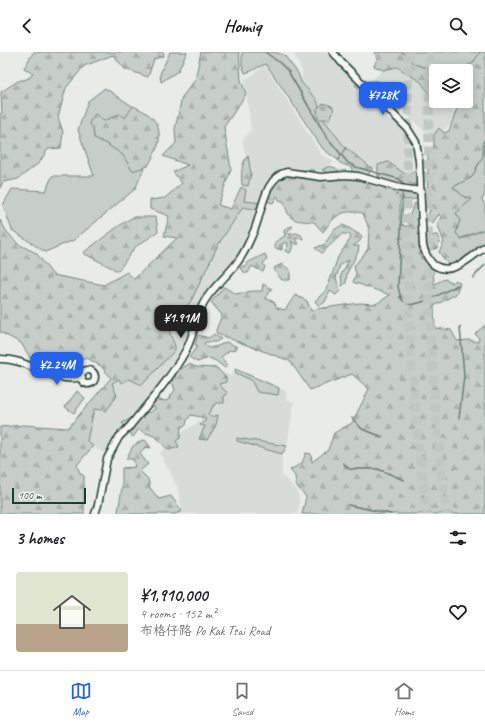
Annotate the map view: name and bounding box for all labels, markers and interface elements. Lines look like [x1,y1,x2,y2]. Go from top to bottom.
icon: back [16,15,38,37]
text: Homiq [224,15,261,37]
icon: search [447,15,469,37]
map controls [429,64,473,108]
button: layers [429,64,473,108]
pin: ¥728K [355,82,411,116]
text: ¥728K [368,87,398,103]
pin: ¥1.91M [148,305,214,339]
text: ¥1.91M [163,310,199,326]
pin: ¥2.24M [24,352,90,386]
text: ¥2.24M [39,357,75,373]
scale bar [12,486,86,505]
text: 100 m [18,488,42,502]
icon: filters [447,527,469,549]
text: 3 homes [16,528,64,549]
text: ¥1,910,000 [140,585,208,606]
icon: home [48,588,96,636]
icon: heart [447,601,469,623]
text: 4 rooms · 152 m² [140,606,216,622]
text: 布格仔路 Po Kak Tsai Road [140,623,270,639]
tab: Map [70,680,92,718]
tab: Saved [231,680,253,718]
tab: Home [393,680,415,718]

